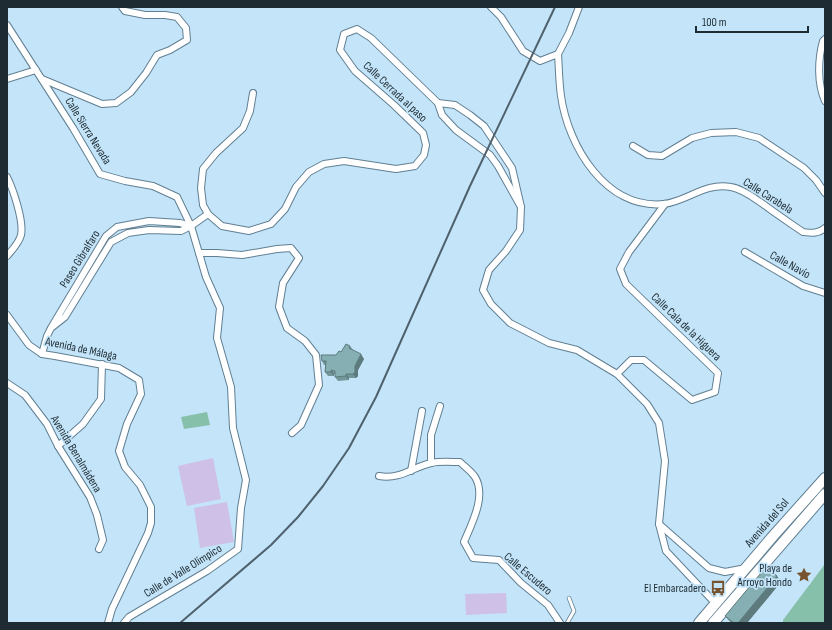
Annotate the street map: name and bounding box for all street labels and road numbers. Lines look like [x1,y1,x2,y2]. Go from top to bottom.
street label: Calle Cerrada al paso [360,58,430,126]
street label: Calle Sierra Nevada [61,95,115,168]
street label: Calle Carabela [740,175,796,217]
street label: Paseo Gibralfaro [56,227,104,291]
street label: Calle Navío [767,248,813,282]
street label: Calle Cala de la Higuera [648,290,724,365]
street label: Avenida de Málaga [43,334,119,364]
street label: Avenida Benalmádena [47,412,105,496]
street label: Avenida del Sol [741,496,792,551]
street label: Calle de Valle Olímpico [141,541,225,601]
street label: Calle Escudero [501,549,555,599]

